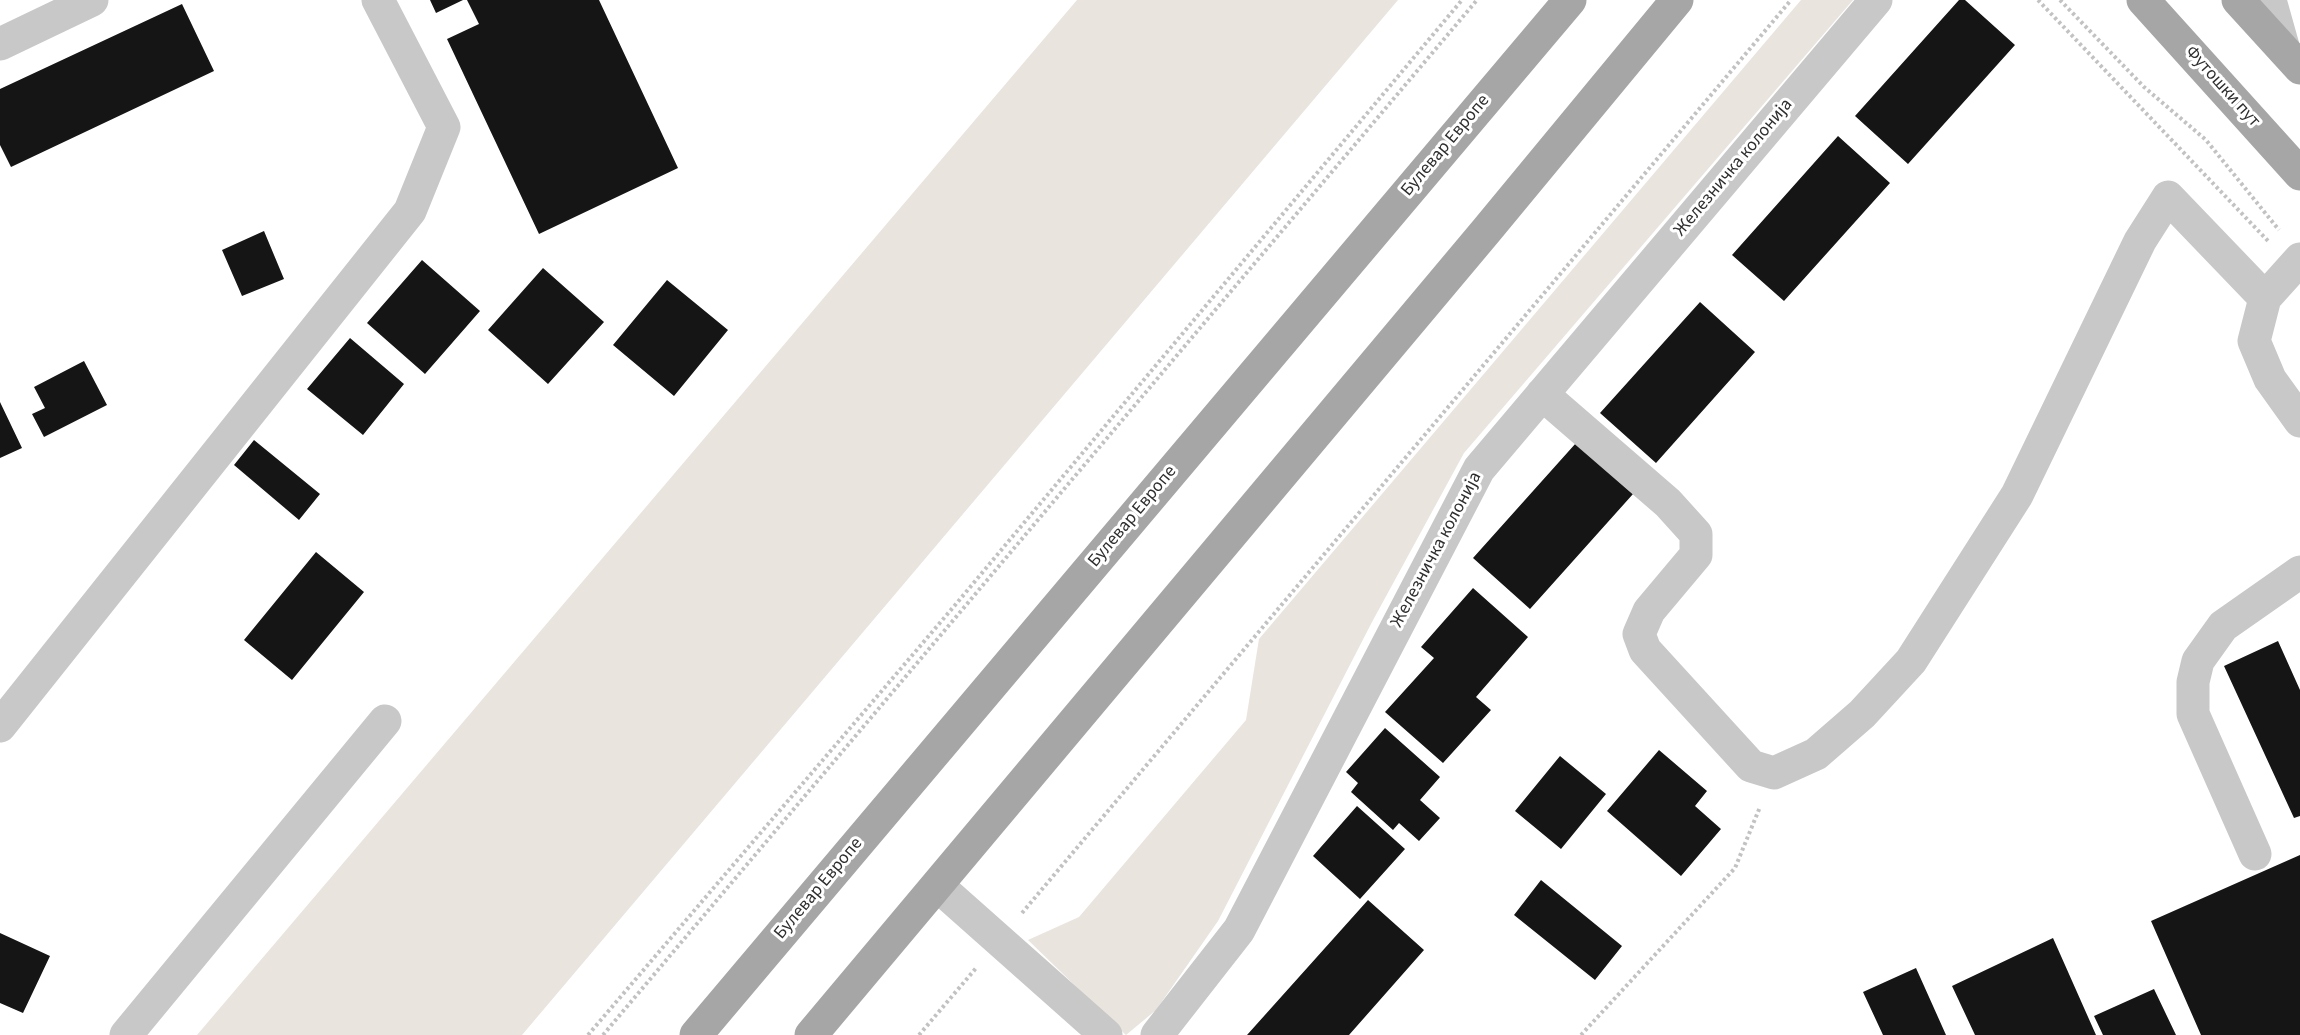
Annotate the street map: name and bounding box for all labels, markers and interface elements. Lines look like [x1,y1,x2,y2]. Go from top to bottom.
street label: Футошки пут [2180,42,2264,132]
street label: Булевар Европе [1397,91,1495,201]
street label: Железничка колонија [1670,95,1798,241]
street label: Булевар Европе [1084,462,1182,572]
street label: Железничка колонија [1387,469,1487,631]
street label: Булевар Европе [770,834,868,944]

